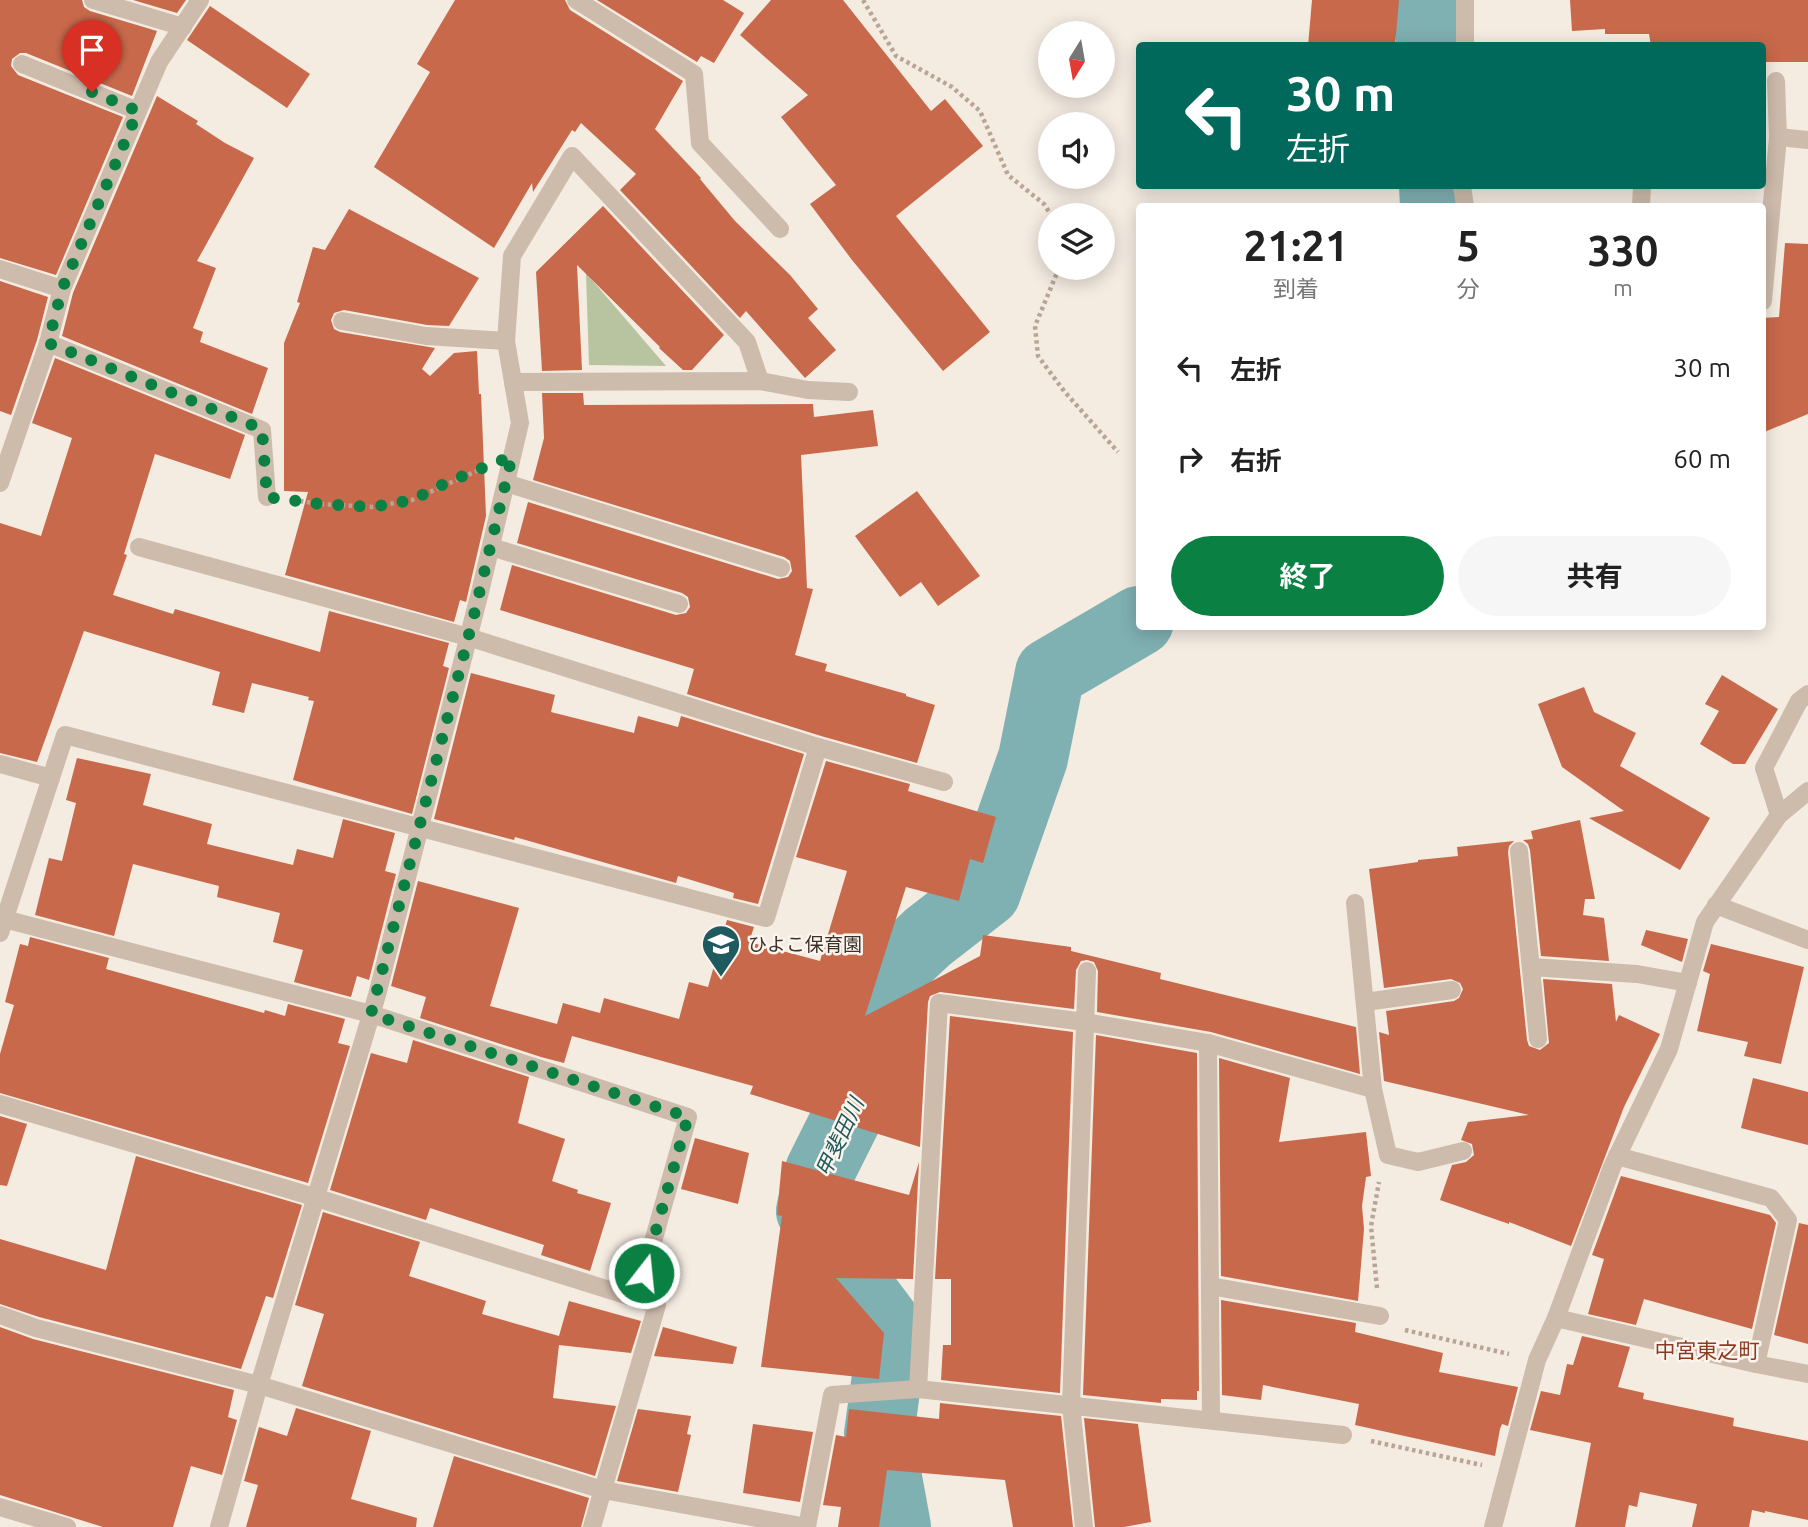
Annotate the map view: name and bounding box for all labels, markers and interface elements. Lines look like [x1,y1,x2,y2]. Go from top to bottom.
pin [62,20,122,92]
north arrow [1038,21,1115,98]
map controls [1038,21,1115,280]
icon: arrive [73,31,111,69]
text: 30 m [1286,65,1395,120]
icon: left [1171,70,1262,161]
button: sound [1038,112,1115,189]
text: 左折 [1286,130,1350,166]
button: layers [1038,203,1115,280]
text: 21:21 [1244,222,1349,269]
text: 5 [1456,222,1480,269]
text: 330 [1587,227,1658,274]
text: m [1613,275,1633,300]
text: 到着 [1273,276,1319,301]
text: 分 [1457,276,1480,301]
icon: left [1171,349,1209,387]
text: 30 m [1673,353,1731,382]
text: 左折 [1230,355,1282,384]
icon: right [1171,440,1209,478]
text: 60 m [1673,444,1731,473]
text: 右折 [1230,446,1282,475]
button: 終了 [1171,536,1444,616]
button: 共有 [1458,536,1731,616]
school or university icon: ひよこ保育園 [700,923,742,978]
place label: ひよこ保育園 [748,933,862,955]
water label: 甲斐田川 [810,1092,868,1180]
position arrow [607,1236,681,1310]
district label: 中宮東之町 [1655,1338,1760,1362]

